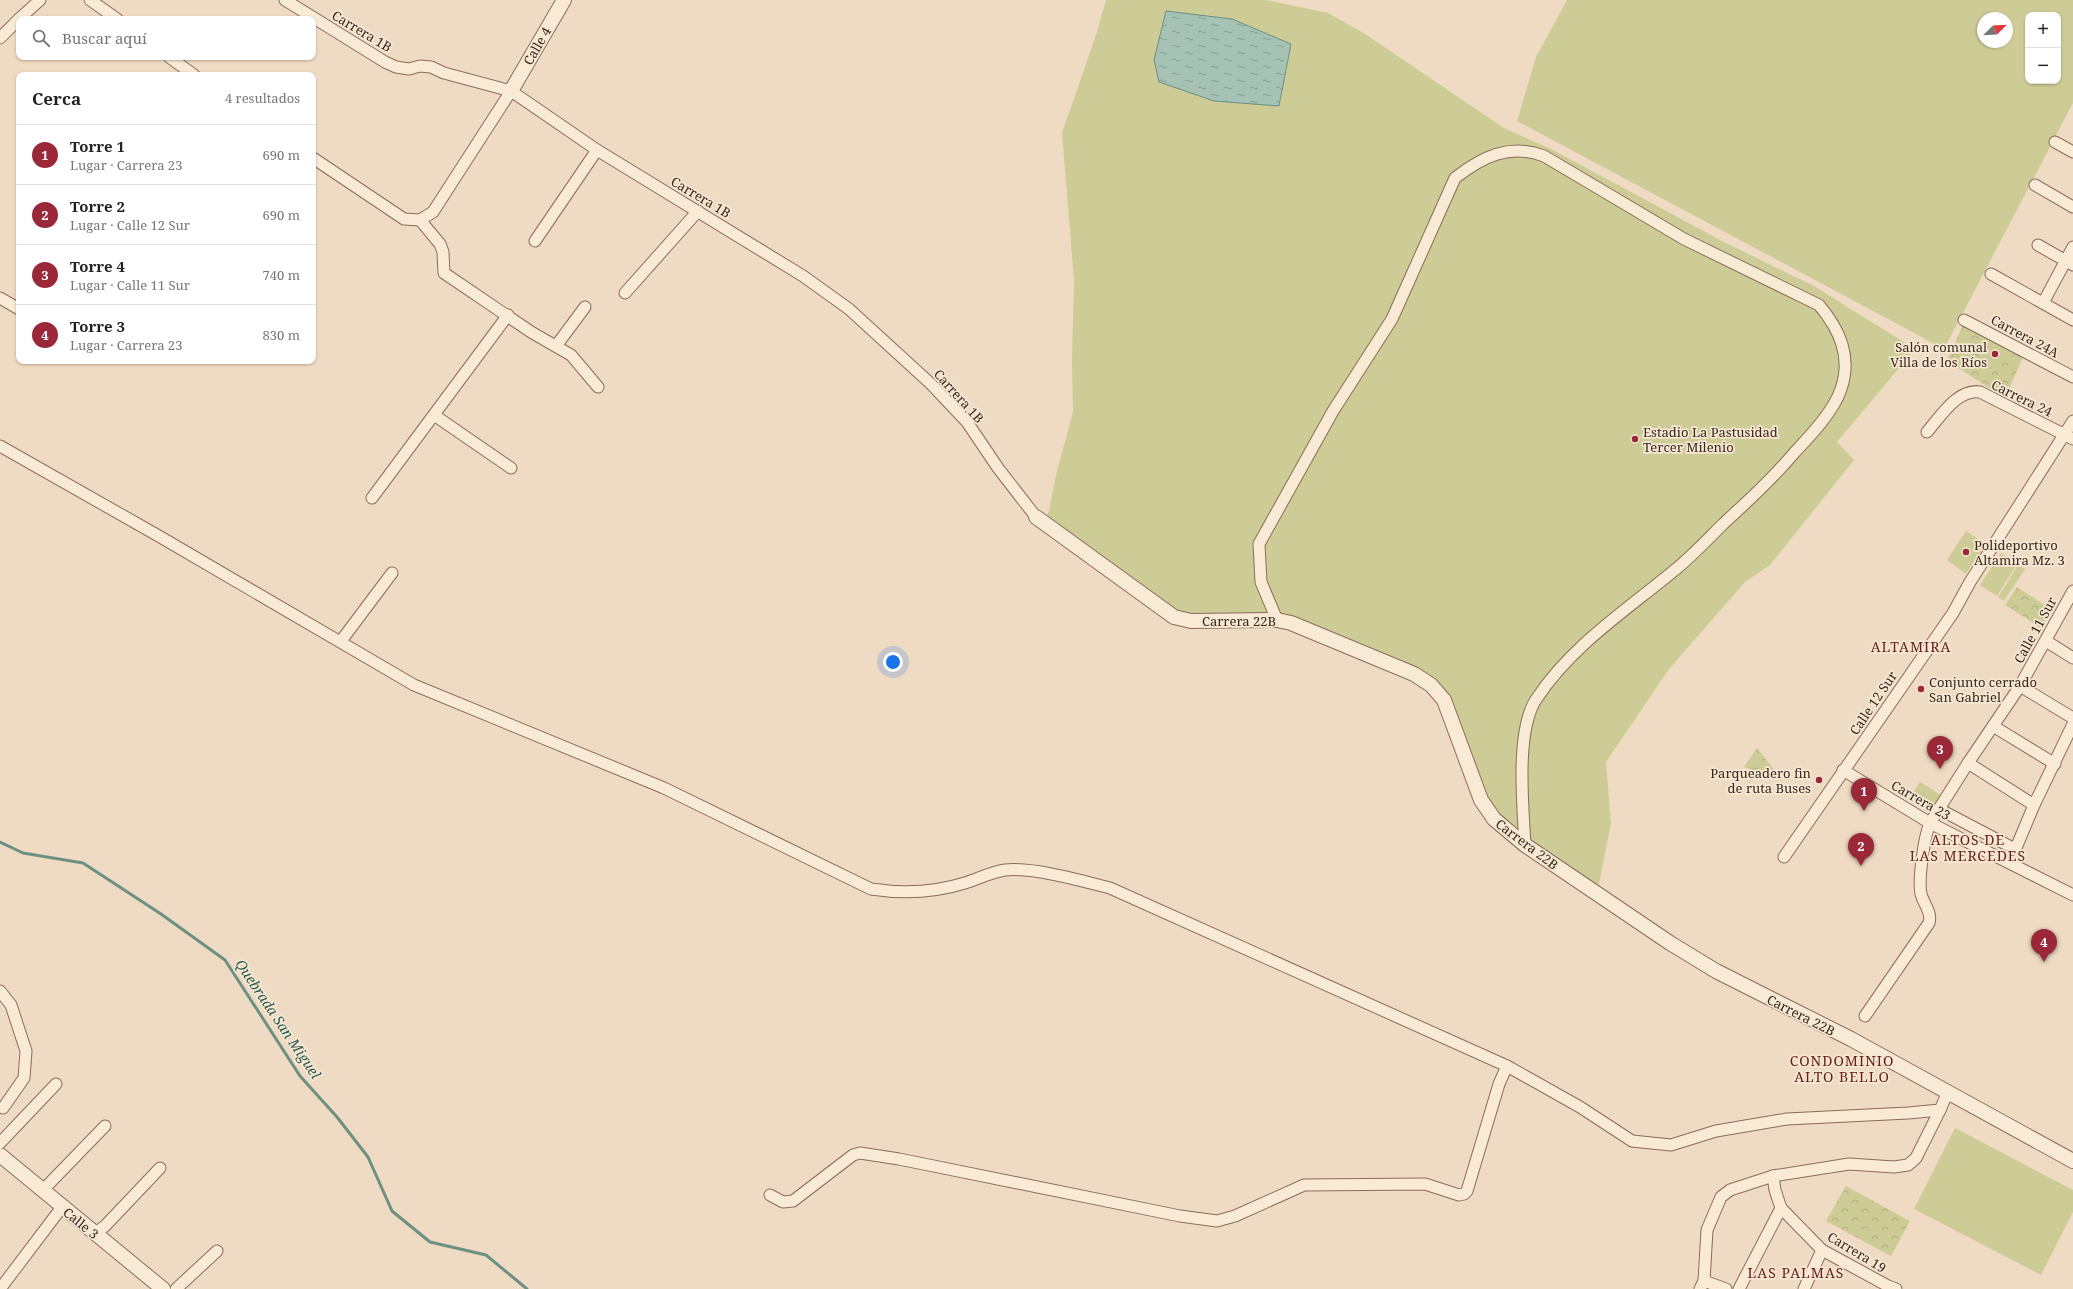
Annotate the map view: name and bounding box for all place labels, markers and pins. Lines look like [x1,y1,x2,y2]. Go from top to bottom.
place label: Salón comunal Villa de los Ríos [1890,338,1987,371]
marker: Salón comunal Villa de los Ríos [1990,349,2000,359]
place label: Estadio La Pastusidad Tercer Milenio [1643,423,1778,456]
marker: Estadio La Pastusidad Tercer Milenio [1630,434,1640,444]
place label: Polideportivo Altamira Mz. 3 [1974,536,2065,569]
marker: Polideportivo Altamira Mz. 3 [1961,547,1971,557]
place label: Conjunto cerrado San Gabriel [1929,673,2037,706]
marker: Conjunto cerrado San Gabriel [1916,684,1926,694]
pin: 3 [1927,736,1953,769]
place label: Parqueadero fin de ruta Buses [1710,764,1812,797]
marker: Parqueadero fin de ruta Buses [1814,775,1824,785]
pin: 1 [1851,778,1877,811]
pin: 2 [1848,833,1874,866]
pin: 4 [2031,929,2057,962]

